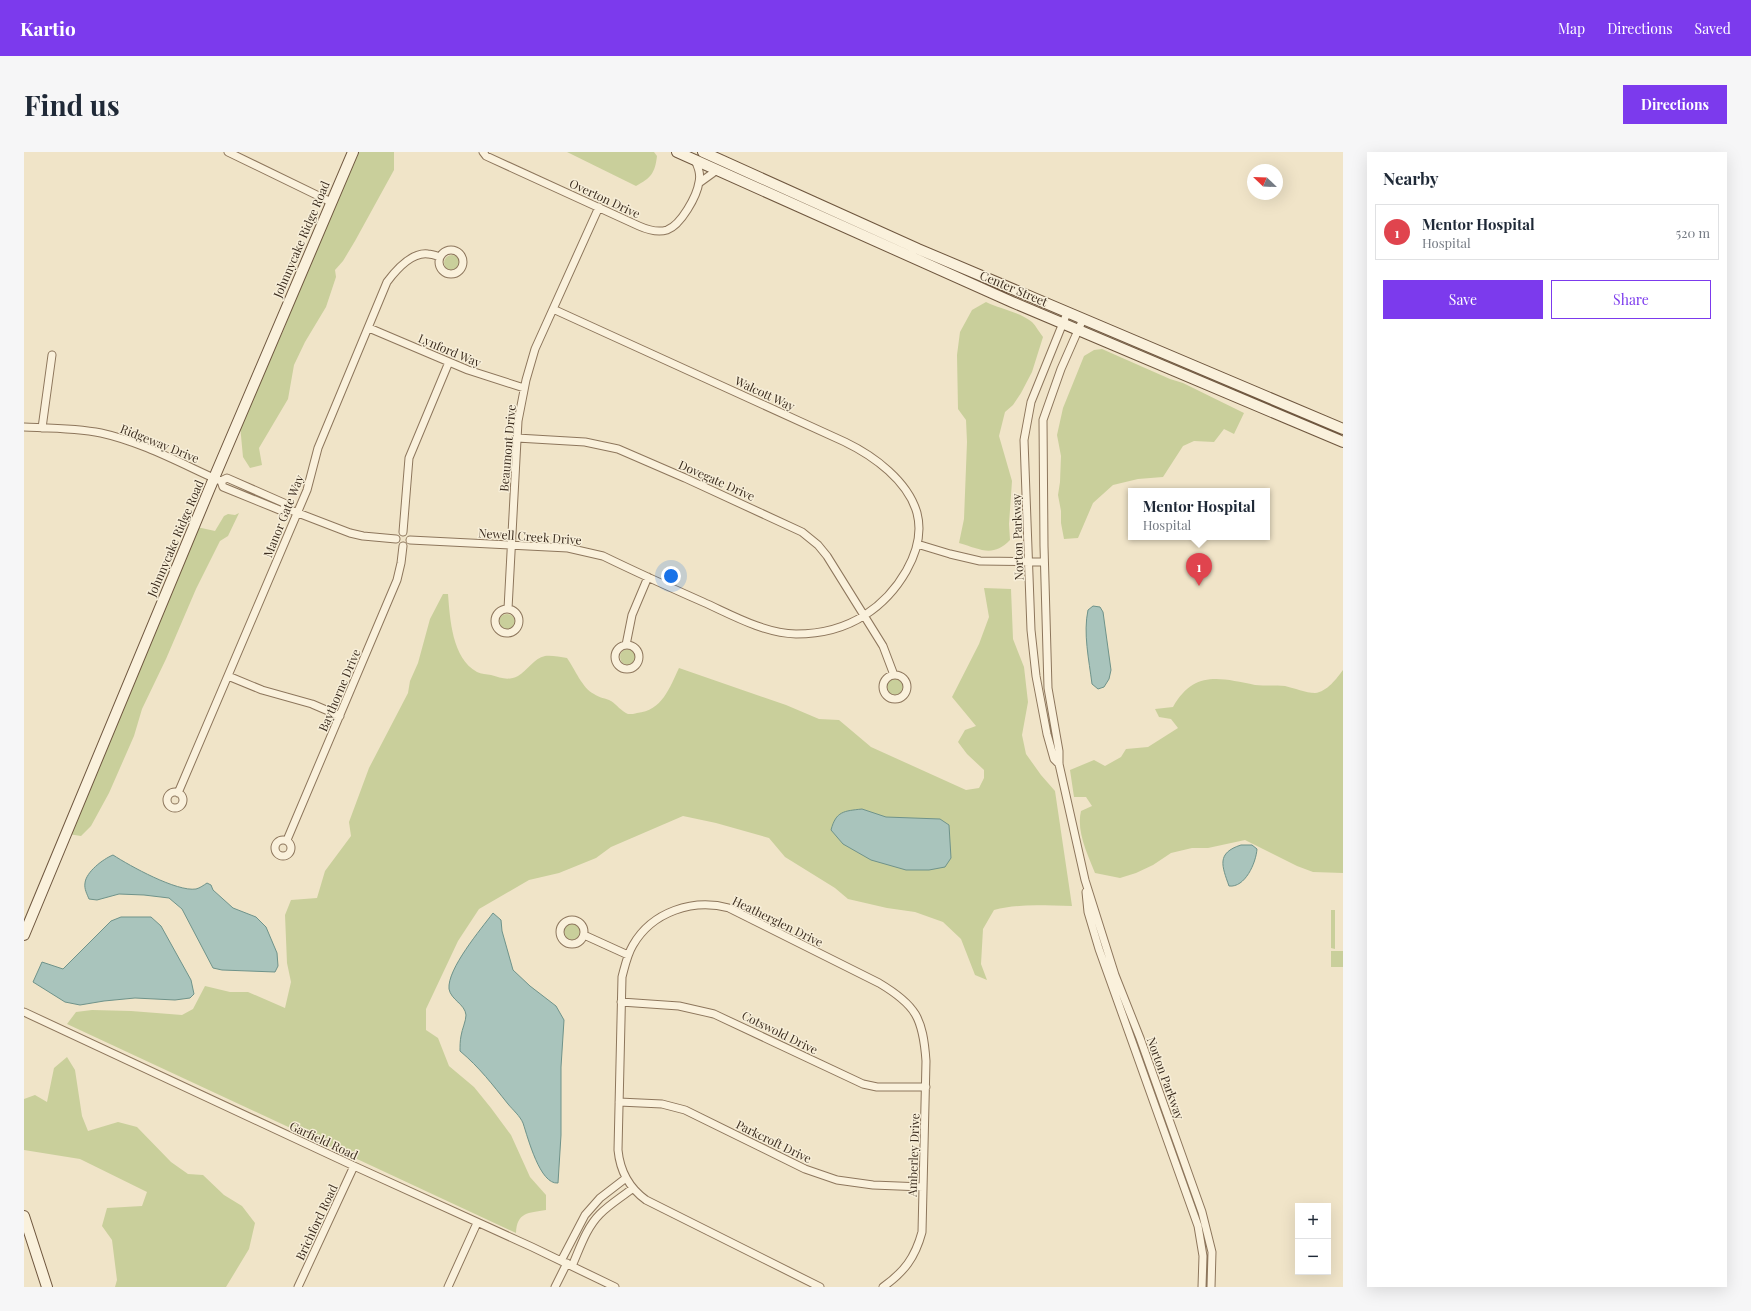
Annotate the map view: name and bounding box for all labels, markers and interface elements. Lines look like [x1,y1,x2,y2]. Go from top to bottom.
text: Kartio [20,15,76,41]
text: Map [1558,19,1585,38]
text: Directions [1607,19,1673,38]
text: Saved [1695,19,1731,38]
button: Directions [1623,85,1727,124]
text: Find us [24,86,120,123]
north arrow [1247,164,1283,200]
text: Nearby [1383,167,1438,189]
street label: Overton Drive [567,175,643,221]
street label: Johnnycake Ridge Road [269,178,333,301]
text: Mentor Hospital [1422,214,1535,234]
text: 1 [1395,224,1399,241]
text: 520 m [1676,224,1710,241]
text: Hospital [1422,234,1471,251]
street label: Center Street [978,267,1051,310]
button: Save [1383,280,1543,319]
button: Share [1551,280,1711,319]
street label: Lynford Way [416,330,484,370]
street label: Walcott Way [731,372,798,414]
street label: Beaumont Drive [495,404,519,492]
street label: Ridgeway Drive [118,420,202,466]
street label: Dovegate Drive [676,456,758,504]
street label: Manor Gate Way [259,472,307,560]
street label: Johnnycake Ridge Road [143,477,207,600]
popup [1128,488,1270,540]
street label: Norton Parkway [1007,493,1027,581]
text: Mentor Hospital [1143,496,1255,516]
text: Hospital [1143,516,1191,533]
street label: Newell Creek Drive [478,524,582,548]
pin: 1 [1186,553,1212,586]
your location [661,566,681,586]
street label: Baythorne Drive [314,646,364,734]
street label: Heatherglen Drive [730,892,826,950]
street label: Cotswold Drive [739,1007,821,1057]
street label: Norton Parkway [1144,1034,1188,1122]
street label: Amberley Drive [904,1113,922,1198]
street label: Parkcroft Drive [734,1116,814,1166]
street label: Garfield Road [287,1117,361,1163]
street label: Brichford Road [291,1181,341,1262]
map controls [1295,1203,1331,1275]
button: + [1295,1203,1331,1239]
button: − [1295,1239,1331,1275]

